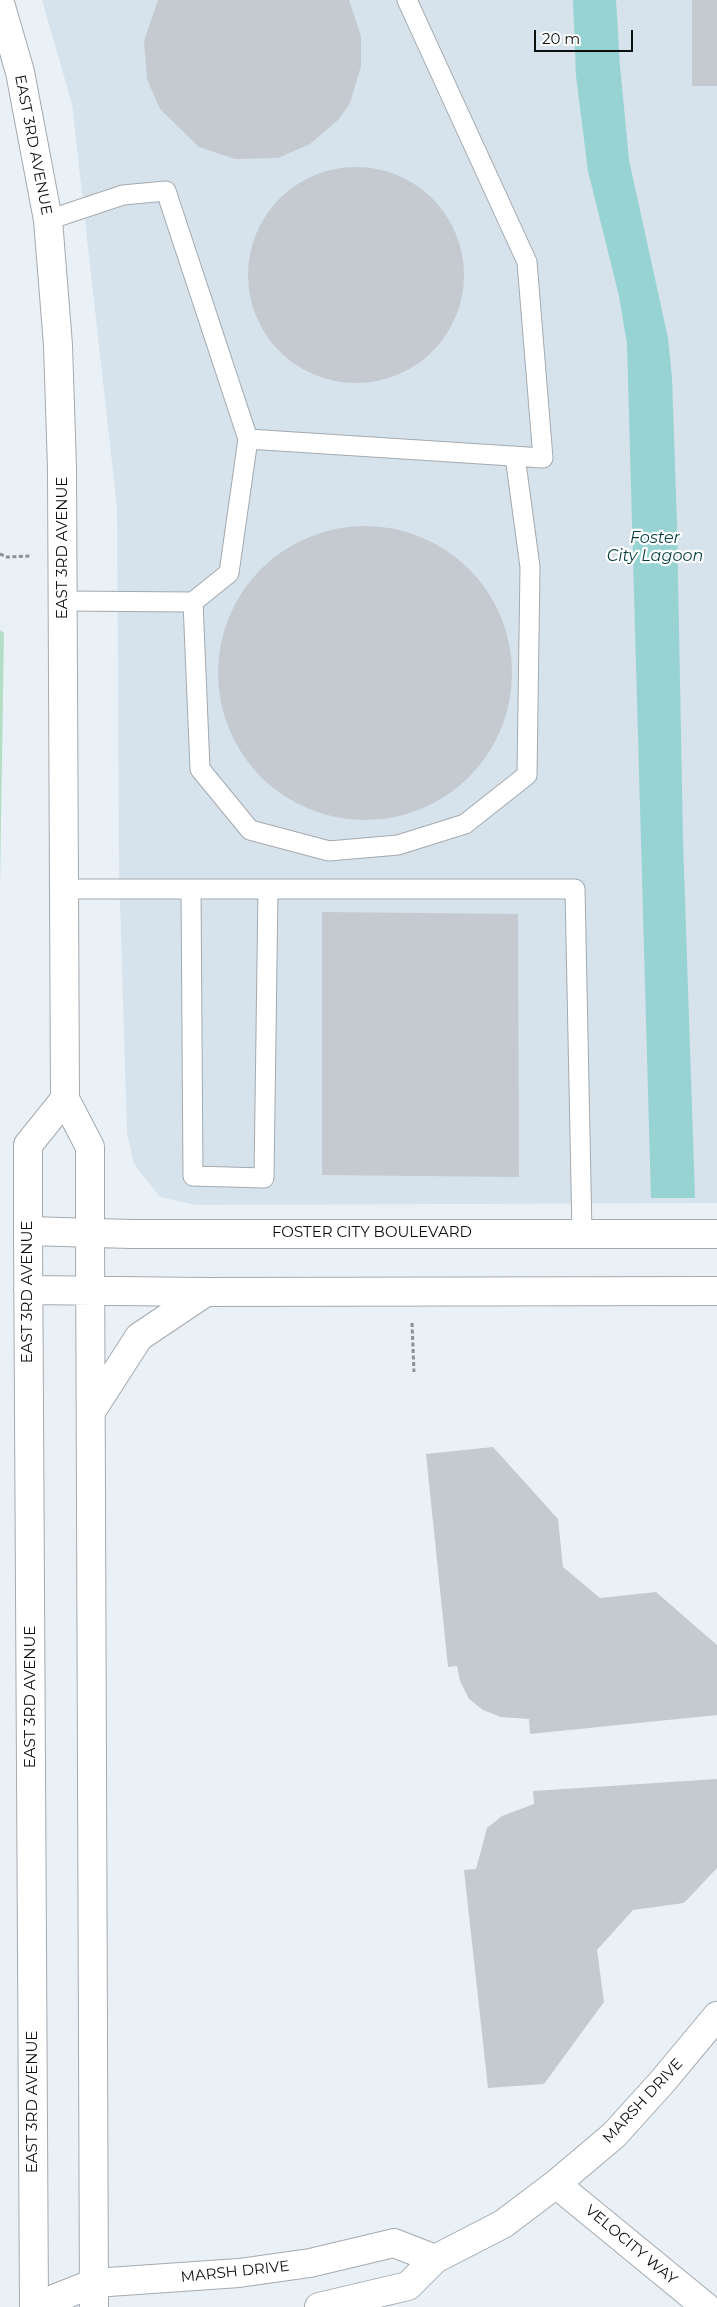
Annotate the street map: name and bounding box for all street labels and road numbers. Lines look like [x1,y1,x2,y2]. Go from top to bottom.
street label: EAST 3RD AVENUE [11,73,55,217]
street label: EAST 3RD AVENUE [54,477,72,619]
street label: EAST 3RD AVENUE [19,1221,37,1363]
street label: FOSTER CITY BOULEVARD [272,1224,472,1242]
street label: EAST 3RD AVENUE [22,1626,40,1768]
street label: EAST 3RD AVENUE [24,2031,42,2173]
street label: MARSH DRIVE [599,2055,687,2147]
street label: VELOCITY WAY [581,2201,681,2289]
street label: MARSH DRIVE [180,2257,290,2287]

